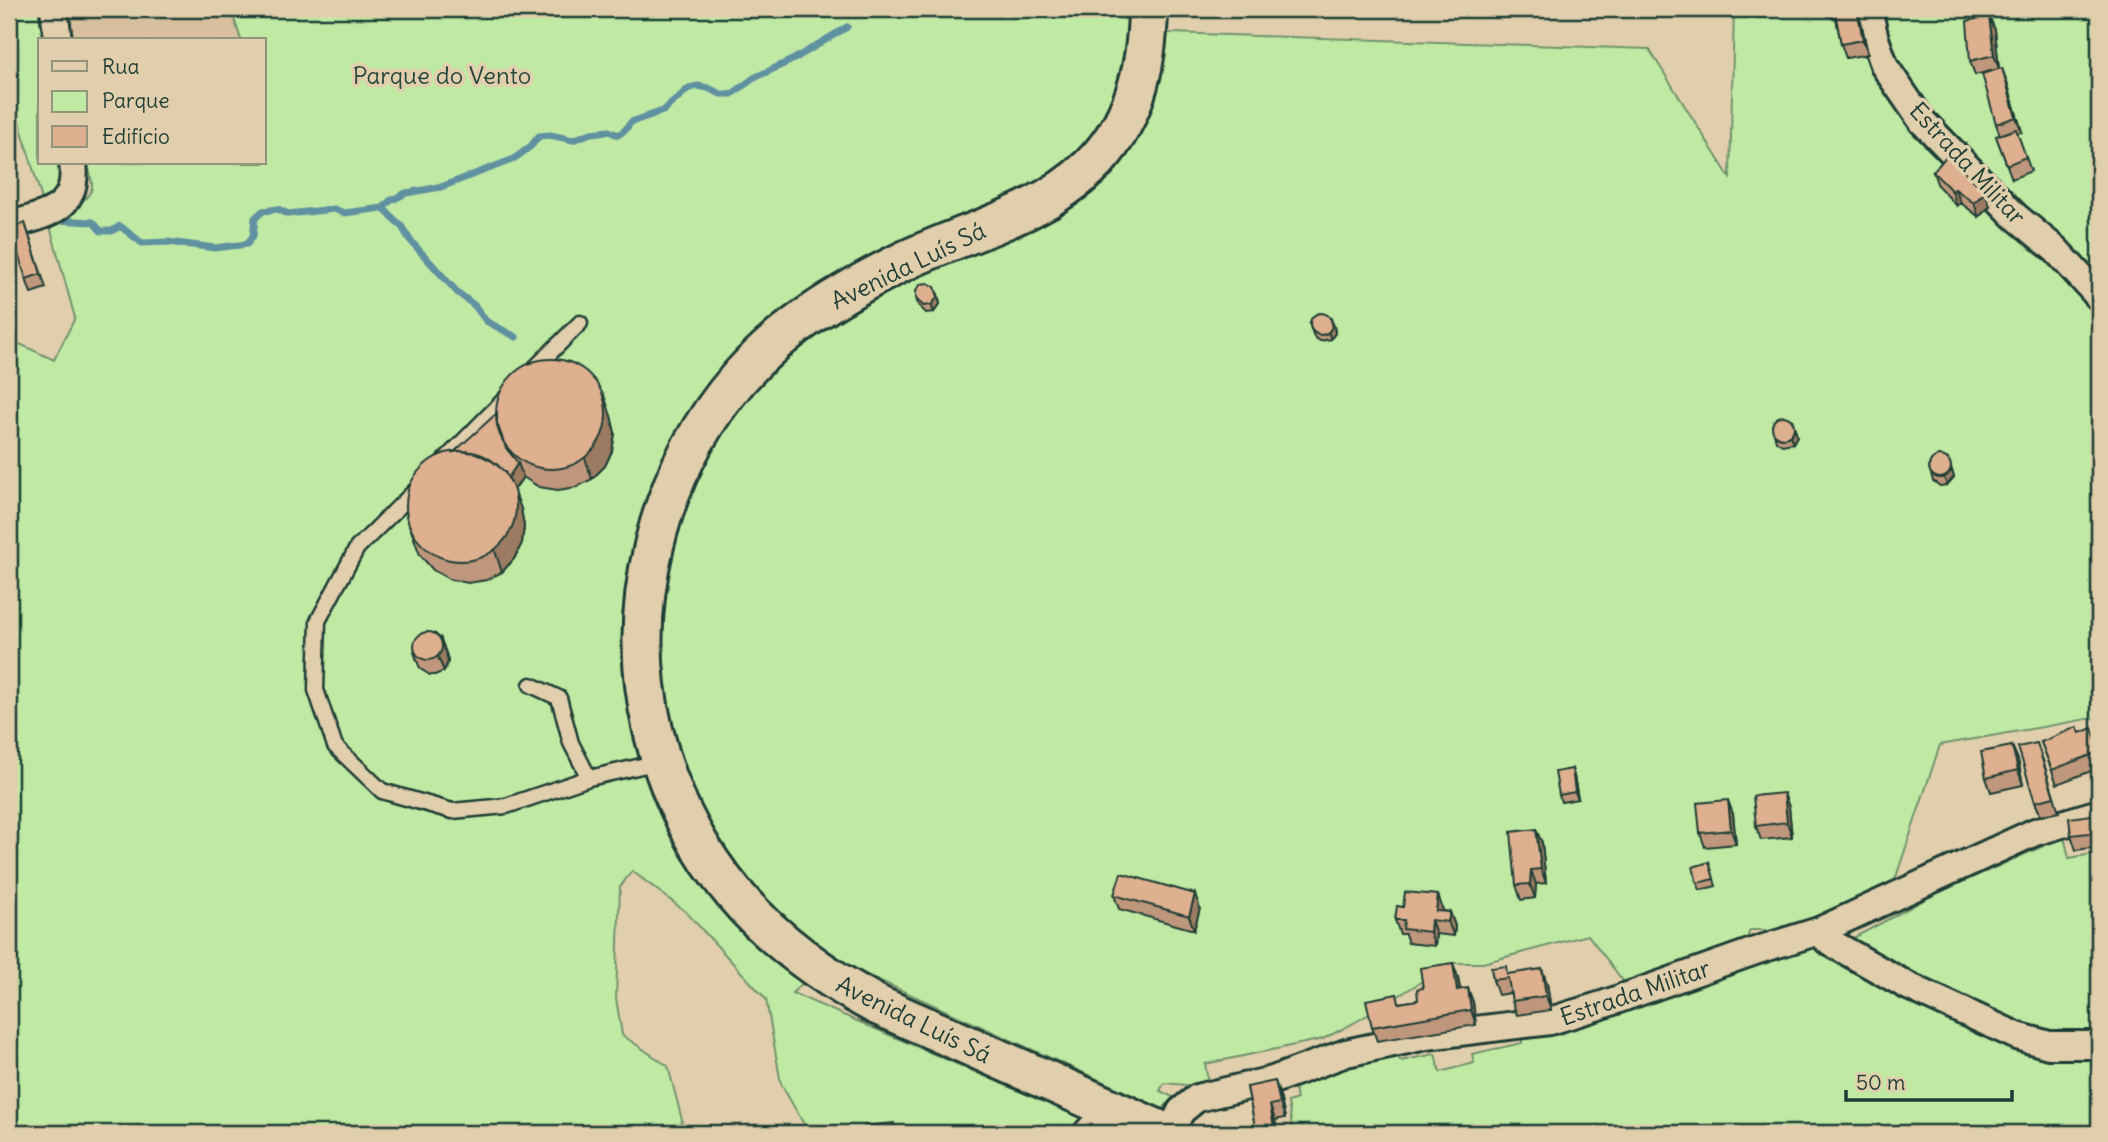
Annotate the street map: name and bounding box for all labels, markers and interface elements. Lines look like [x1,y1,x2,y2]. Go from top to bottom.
legend [38,38,266,164]
text: Rua [102,53,139,80]
park label: Parque do Vento [353,60,531,90]
text: Parque [102,87,170,114]
street label: Estrada Militar [1904,95,2033,231]
text: Edifício [102,123,170,150]
street label: Avenida Luís Sá [826,215,990,315]
street label: Estrada Militar [1556,952,1714,1032]
street label: Avenida Luís Sá [832,969,996,1069]
scale bar [1846,1058,2012,1102]
text: 50 m [1856,1069,1905,1096]

